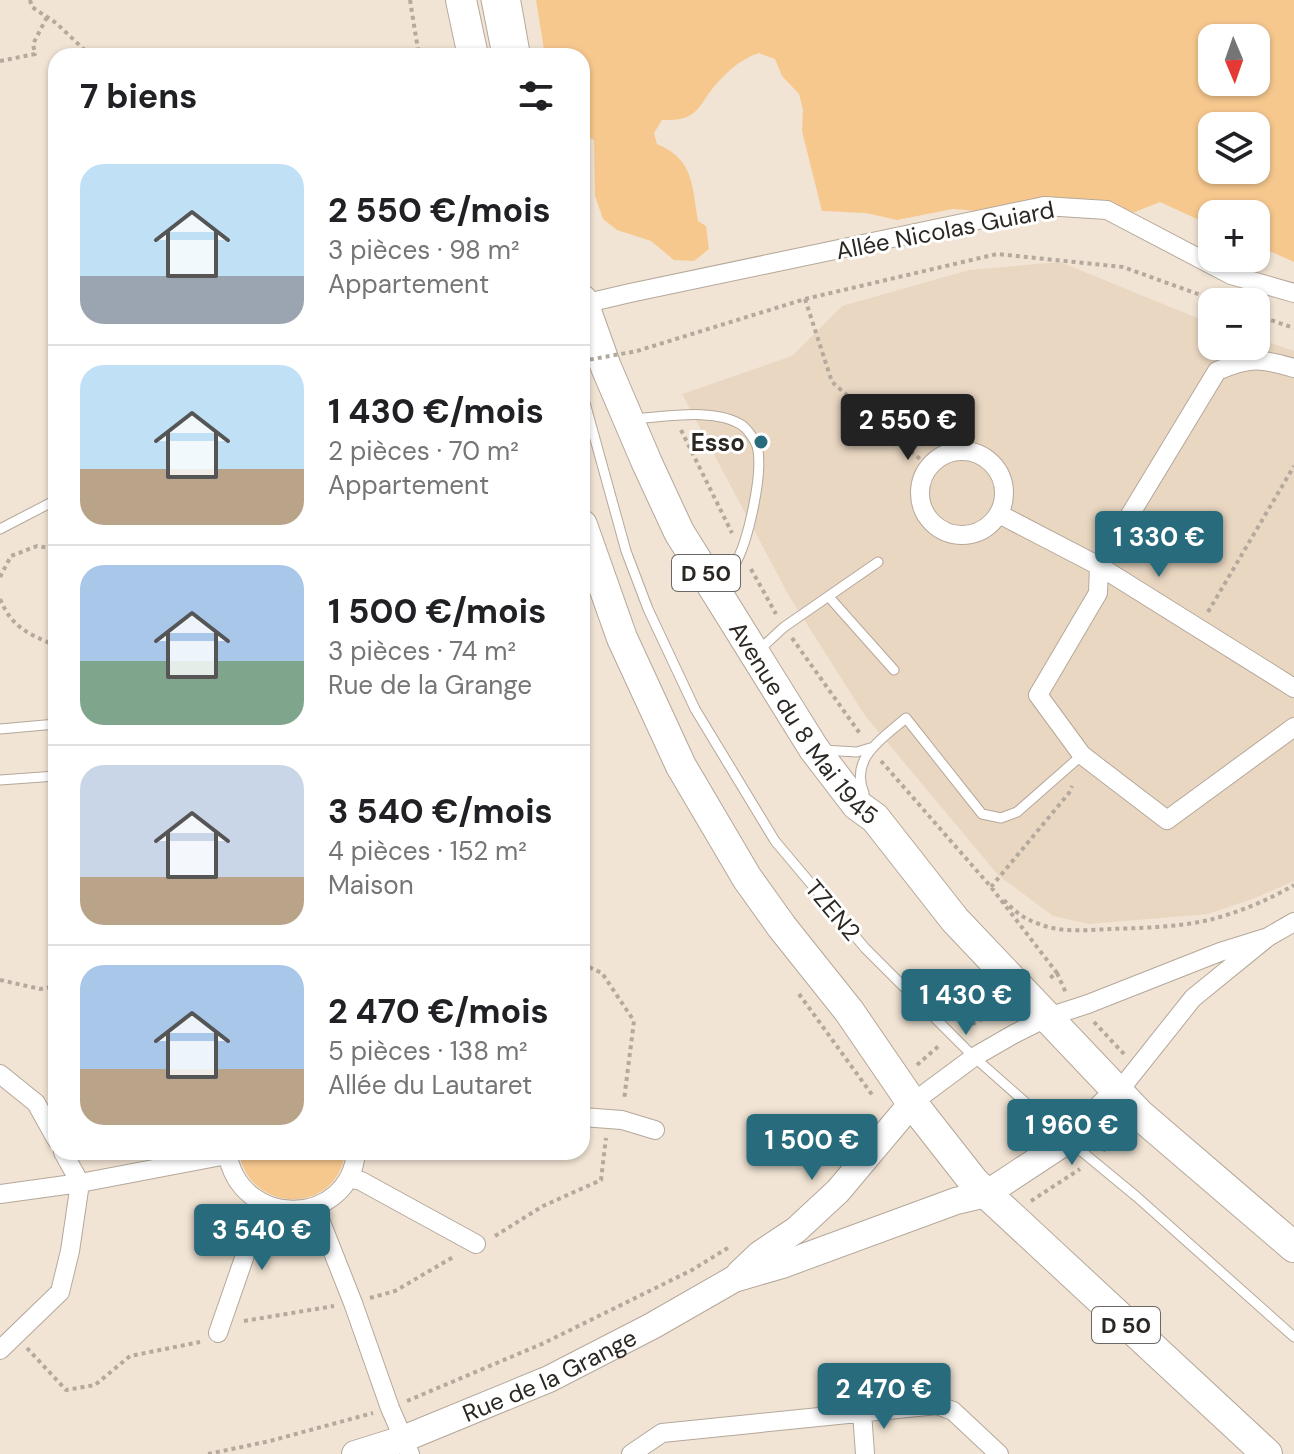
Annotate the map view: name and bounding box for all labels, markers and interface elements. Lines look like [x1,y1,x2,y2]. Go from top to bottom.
north arrow [1198,24,1270,96]
map controls [1198,24,1270,360]
text: 7 biens [80,74,197,119]
icon: filters [514,74,558,118]
button: layers [1198,112,1270,184]
text: 2 550 €/mois [328,188,551,233]
street label: Allée Nicolas Guiard [833,194,1057,266]
icon: home [144,196,240,292]
button: + [1198,200,1270,272]
text: 3 pièces · 98 m² [328,233,520,267]
text: Appartement [328,267,489,301]
button: − [1198,288,1270,360]
text: 1 430 €/mois [328,389,544,434]
pin: 2 550 € [834,394,982,462]
icon: home [144,397,240,493]
text: 2 550 € [859,403,957,437]
place label: Esso [691,427,745,458]
marker: Esso [752,433,770,451]
text: 2 pièces · 70 m² [328,434,519,468]
text: Appartement [328,468,489,502]
pin: 1 330 € [1085,511,1233,579]
text: 1 330 € [1113,520,1205,554]
road number: D 50 [672,555,740,591]
text: 1 500 €/mois [328,589,546,634]
icon: home [144,597,240,693]
street label: Avenue du 8 Mai 1945 [723,615,885,831]
text: 3 pièces · 74 m² [328,634,516,668]
text: Rue de la Grange [328,668,532,702]
text: 3 540 €/mois [328,789,553,834]
icon: home [144,797,240,893]
text: 4 pièces · 152 m² [328,834,527,868]
text: Maison [328,868,414,902]
street label: TZEN2 [798,873,868,947]
pin: 1 430 € [892,969,1040,1037]
text: 1 430 € [919,978,1013,1012]
text: 2 470 €/mois [328,989,549,1034]
icon: home [144,997,240,1093]
text: 5 pièces · 138 m² [328,1034,528,1068]
text: Allée du Lautaret [328,1068,532,1102]
pin: 1 960 € [998,1099,1146,1167]
text: 1 960 € [1025,1108,1119,1142]
pin: 1 500 € [738,1114,886,1182]
text: 1 500 € [764,1123,860,1157]
pin: 3 540 € [188,1204,336,1272]
text: 3 540 € [212,1213,312,1247]
road number: D 50 [1092,1307,1160,1343]
street label: Rue de la Grange [458,1321,642,1428]
pin: 2 470 € [810,1363,958,1431]
text: 2 470 € [836,1372,932,1406]

